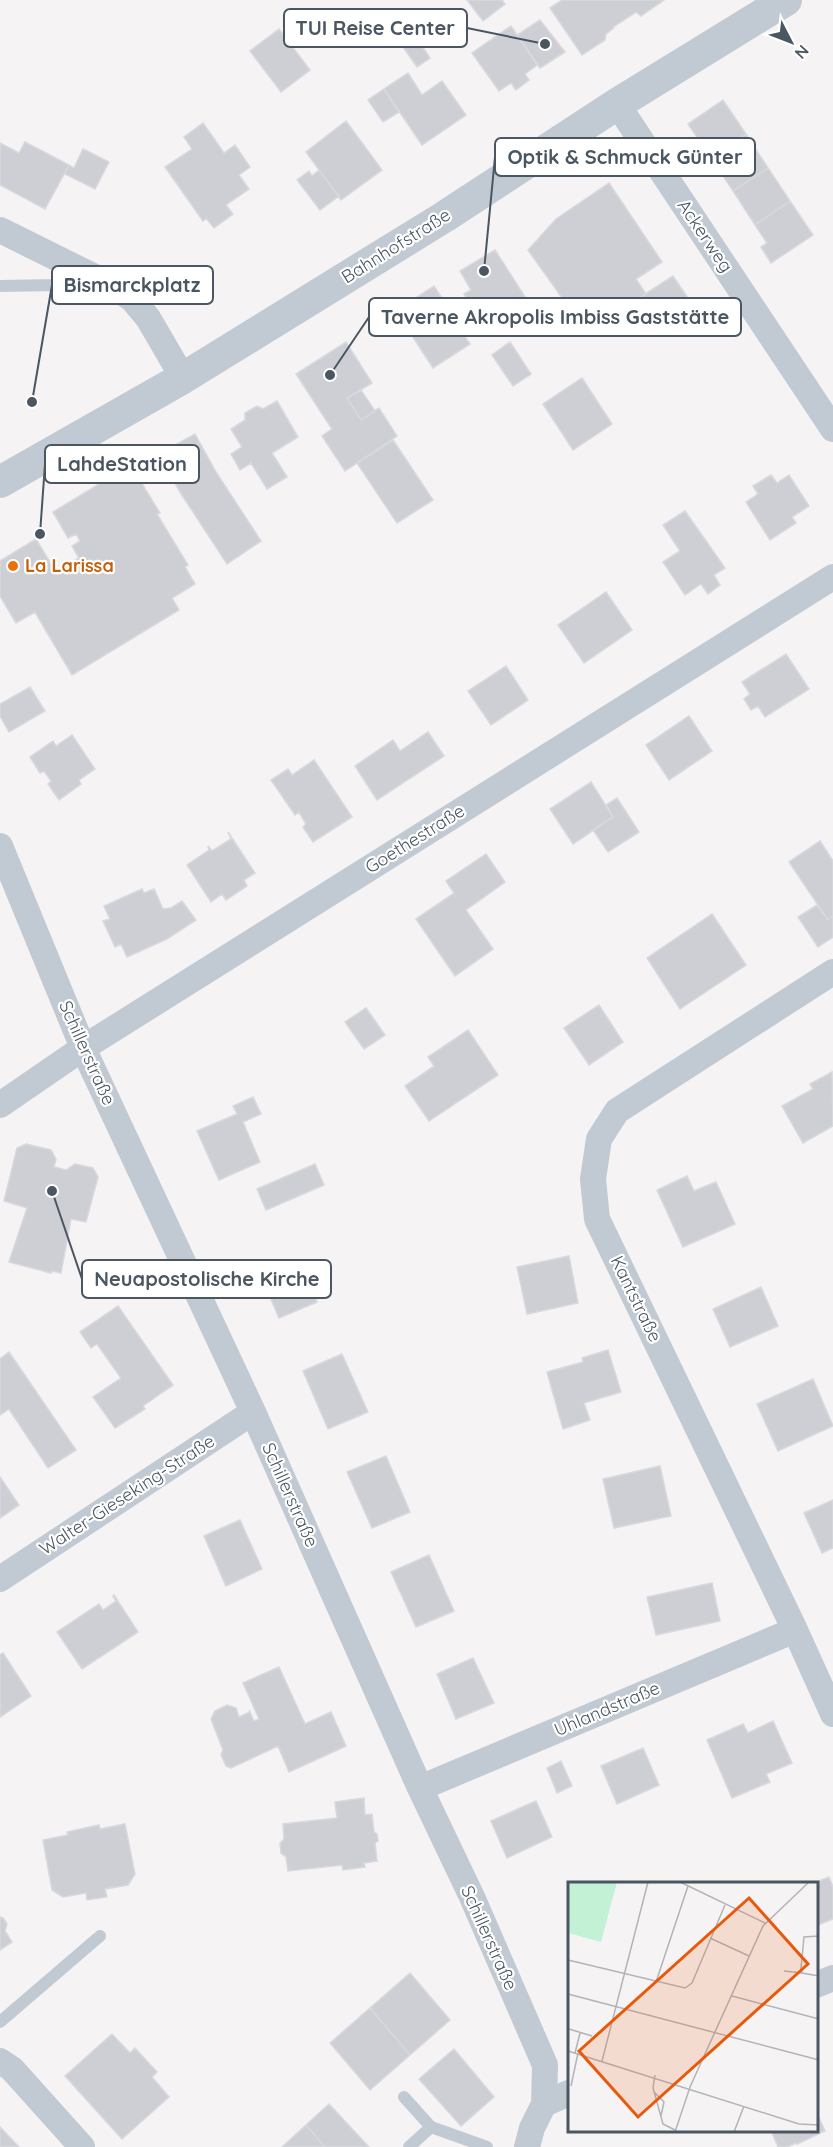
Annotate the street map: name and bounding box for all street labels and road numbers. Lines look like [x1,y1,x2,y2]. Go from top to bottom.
street label: Ackerweg [673,195,738,277]
street label: Bahnhofstraße [337,203,454,288]
street label: Goethestraße [361,799,469,878]
street label: Schillerstraße [54,997,121,1109]
street label: Kantstraße [606,1252,667,1346]
street label: Walter-Gieseking-Straße [35,1429,219,1560]
street label: Schillerstraße [257,1439,324,1551]
street label: Uhlandstraße [550,1676,663,1741]
street label: Schillerstraße [456,1882,523,1994]

